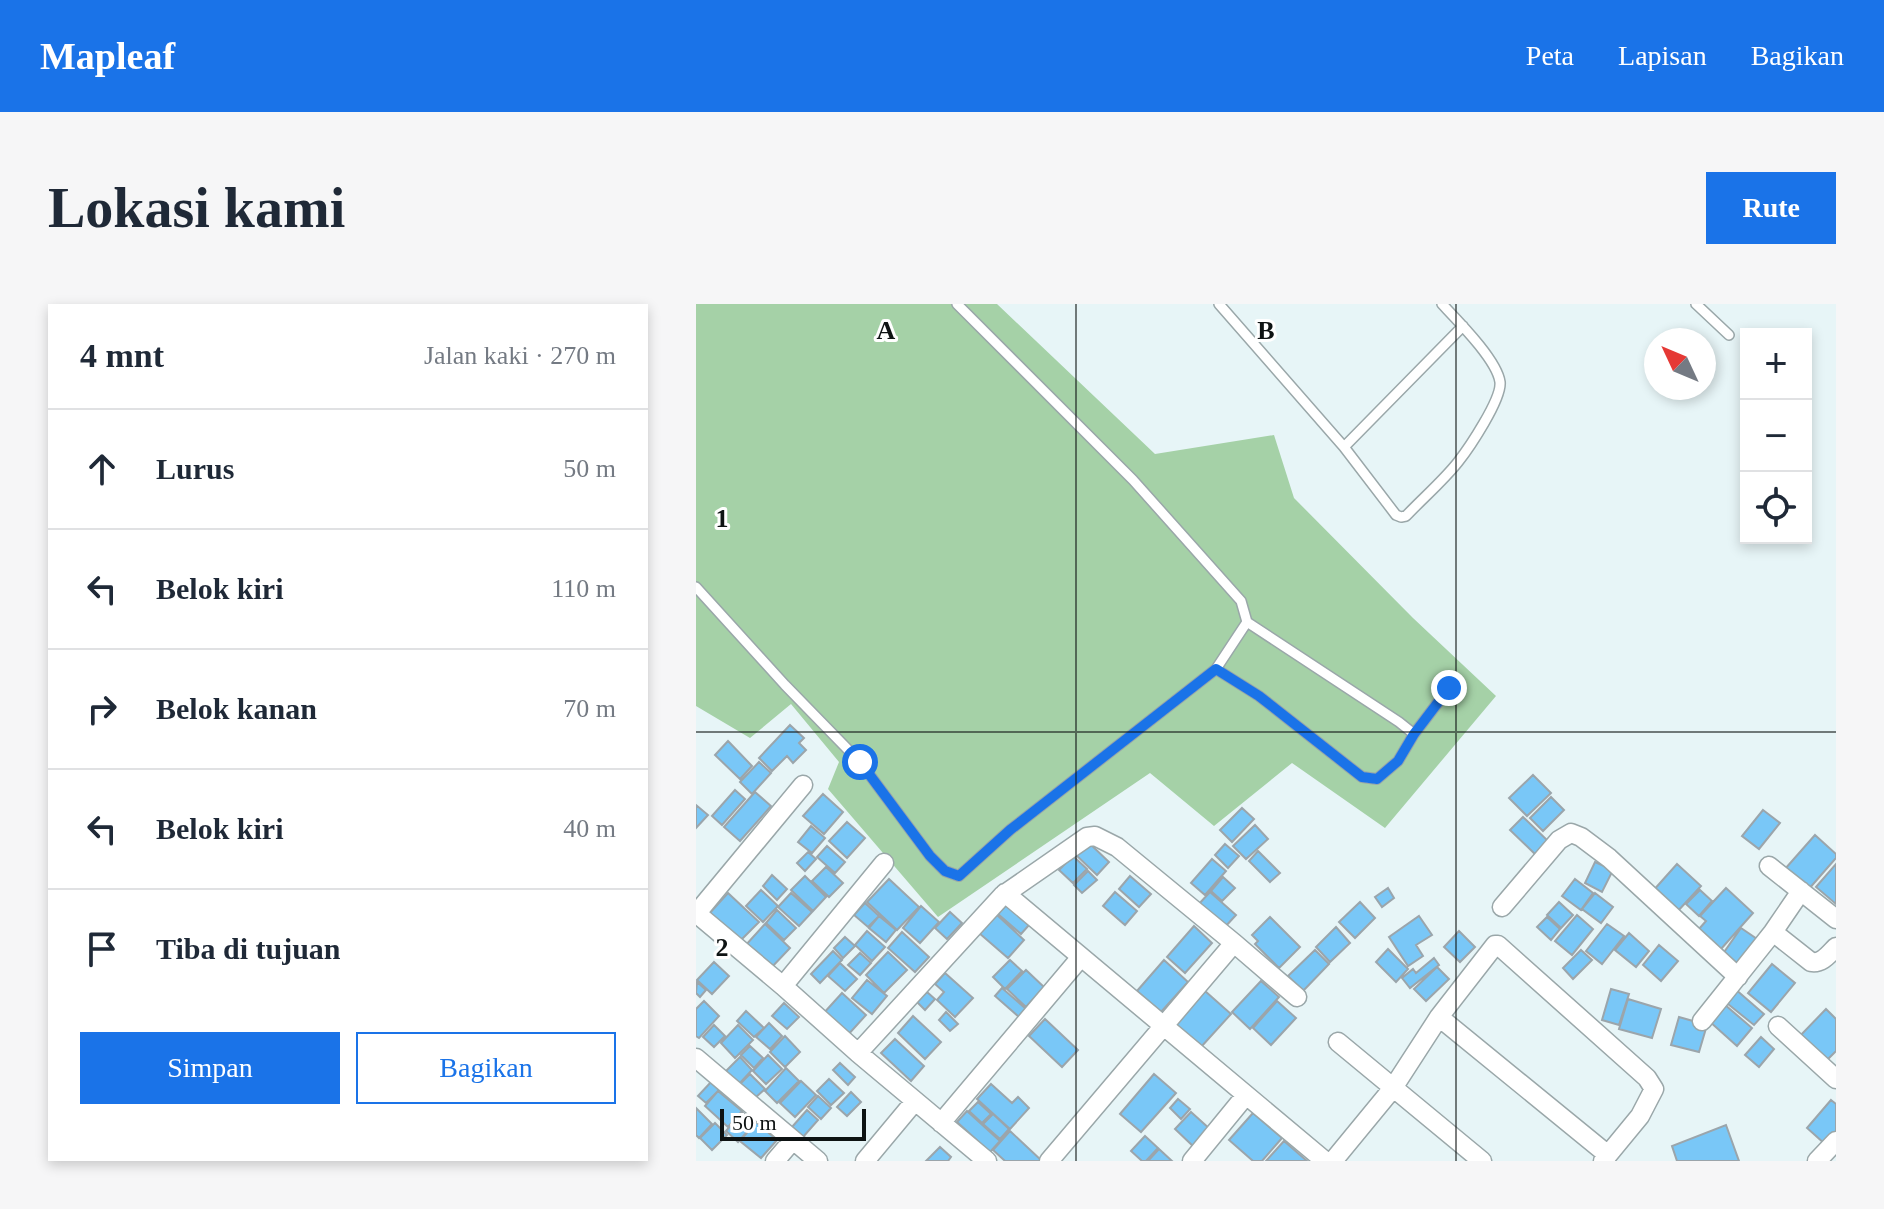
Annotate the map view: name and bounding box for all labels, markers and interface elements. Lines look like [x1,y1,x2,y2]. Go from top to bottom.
text: Mapleaf [40,35,175,77]
text: Peta [1526,40,1574,71]
text: Lapisan [1618,40,1707,71]
text: Bagikan [1751,40,1844,71]
button: Rute [1706,172,1836,244]
text: Lokasi kami [48,177,345,239]
text: A [877,316,896,345]
text: B [1257,316,1275,345]
north arrow [1644,328,1716,400]
map controls [1740,328,1812,544]
button: + [1740,328,1812,400]
text: 4 mnt [80,337,164,374]
text: Jalan kaki · 270 m [424,341,616,370]
button: − [1740,400,1812,472]
icon: ahead [80,447,124,491]
text: Lurus [156,452,234,485]
text: 50 m [563,454,616,483]
button: locate [1740,472,1812,544]
text: 1 [716,504,729,533]
icon: left [80,567,124,611]
text: Belok kiri [156,572,284,605]
text: 110 m [551,574,616,603]
route end [1431,670,1467,706]
icon: right [80,687,124,731]
text: Belok kanan [156,692,317,725]
text: 70 m [563,694,616,723]
route start [842,744,878,780]
icon: left [80,807,124,851]
text: Belok kiri [156,812,284,845]
text: 40 m [563,814,616,843]
icon: arrive [80,927,124,971]
text: Tiba di tujuan [156,932,341,965]
text: 2 [716,933,729,962]
button: Simpan [80,1032,340,1104]
button: Bagikan [356,1032,616,1104]
scale bar [720,1105,866,1141]
text: 50 m [732,1110,777,1135]

